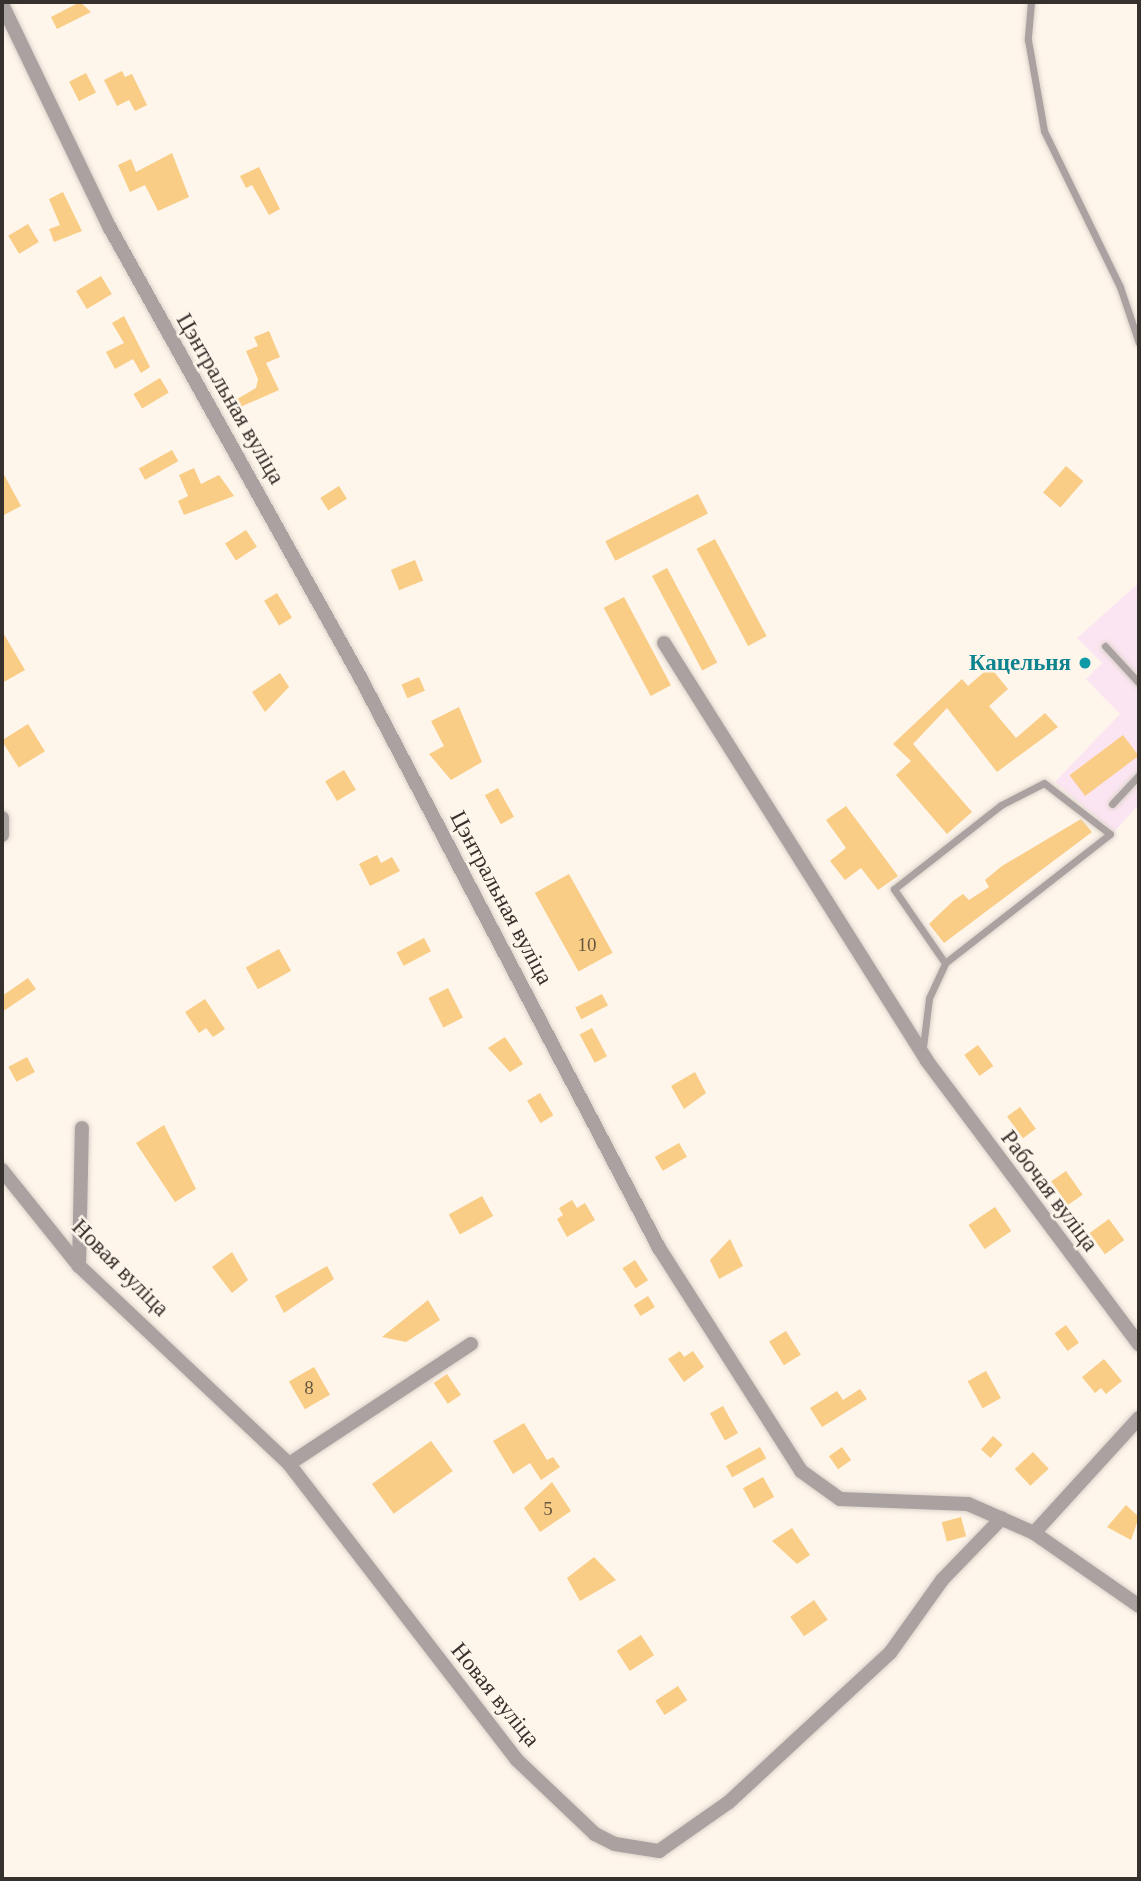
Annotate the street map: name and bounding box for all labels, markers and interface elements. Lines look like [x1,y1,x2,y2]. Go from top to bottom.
street label: Цэнтральная вуліца [170,309,290,489]
place label: Кацельня [969,649,1071,677]
marker: Кацельня [1077,655,1093,671]
street label: Цэнтральная вуліца [444,806,558,990]
house number: 10 [578,934,596,956]
street label: Рабочая вуліца [994,1125,1104,1257]
street label: Новая вуліца [66,1214,174,1322]
house number: 8 [304,1377,314,1399]
house number: 5 [543,1498,553,1520]
street label: Новая вуліца [445,1637,545,1753]

